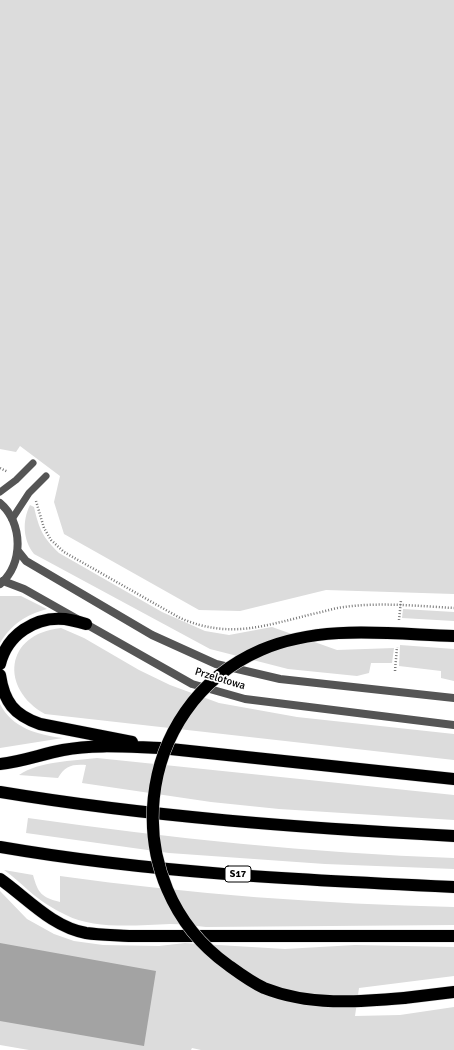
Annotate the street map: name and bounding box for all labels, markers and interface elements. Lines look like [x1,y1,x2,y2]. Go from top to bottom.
street label: Przelotowa [193,665,247,693]
road number: S17 [225,866,251,882]

